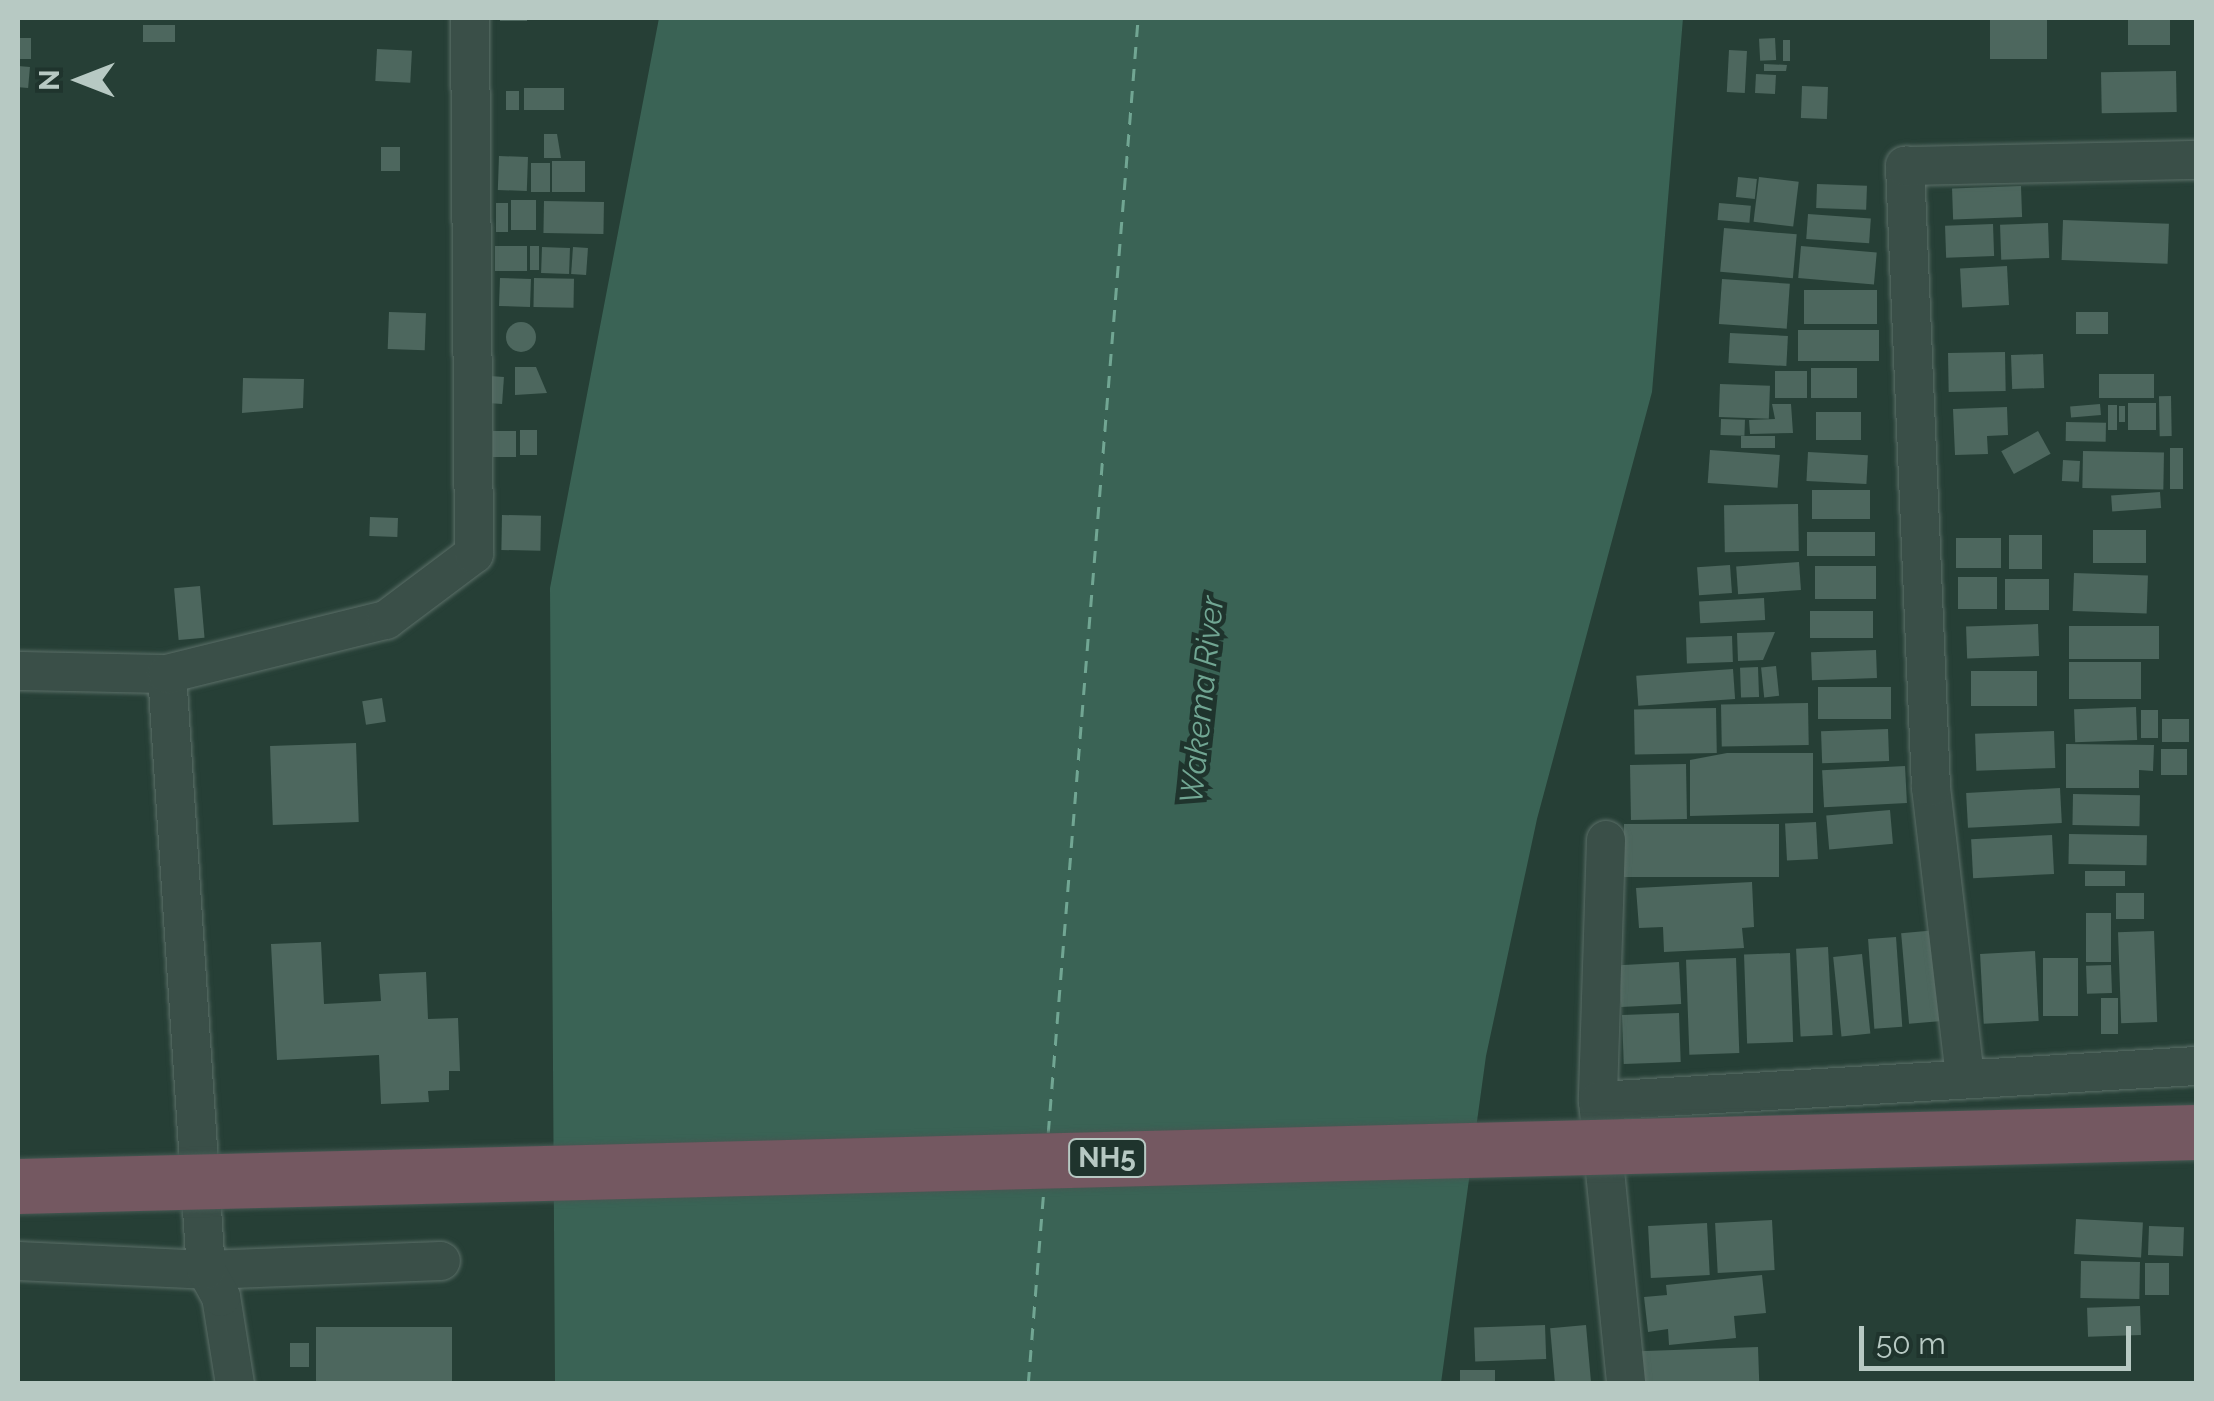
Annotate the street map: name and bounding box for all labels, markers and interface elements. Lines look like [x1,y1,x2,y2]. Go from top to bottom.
north arrow [30,30,130,130]
text: N [33,69,66,91]
water label: Wakema River [1172,594,1232,806]
road number: NH5 [1067,1135,1147,1181]
scale bar [1864,1306,2136,1368]
text: 50 m [1876,1326,1946,1361]

